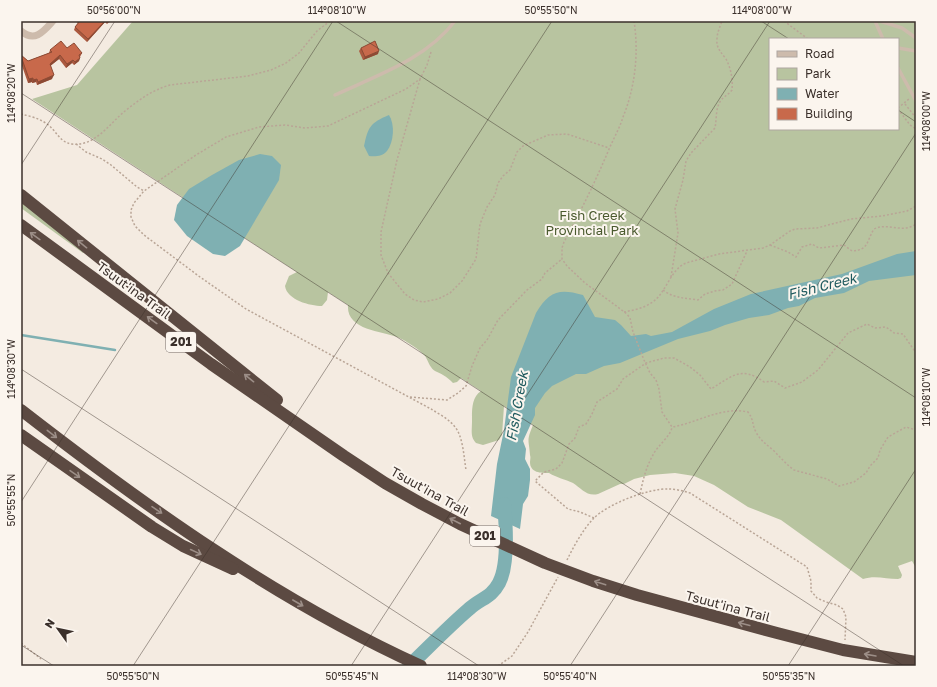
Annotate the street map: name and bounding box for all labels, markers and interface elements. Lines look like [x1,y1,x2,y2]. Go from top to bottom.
text: 50°56'00"N [87,4,141,16]
text: 114°08'10"W [308,4,367,16]
text: 50°55'50"N [524,4,578,16]
text: 114°08'00"W [732,4,792,16]
legend [769,38,899,130]
text: Road [805,46,834,61]
text: 114°08'20"W [5,63,17,123]
text: Park [805,66,831,81]
text: Water [805,86,839,101]
text: 114°08'00"W [920,91,932,151]
text: Building [805,106,853,121]
park label: Fish Creek Provincial Park [545,207,639,238]
one-way arrow [30,232,41,240]
one-way arrow [76,240,87,249]
street label: Tsuut'ina Trail [94,258,174,322]
water label: Fish Creek [786,268,860,302]
one-way arrow [146,316,157,324]
road number: 201 [166,332,196,352]
text: 114°08'30"W [5,339,17,399]
text: 114°08'10"W [920,367,932,426]
water label: Fish Creek [502,368,531,442]
one-way arrow [244,373,254,382]
one-way arrow [46,429,57,438]
street label: Tsuut'ina Trail [388,463,472,519]
one-way arrow [70,470,81,478]
text: 50°55'55"N [5,474,17,526]
one-way arrow [151,506,162,514]
one-way arrow [449,517,461,525]
road number: 201 [470,526,500,546]
one-way arrow [190,549,202,556]
one-way arrow [594,579,606,587]
street label: Tsuut'ina Trail [684,587,772,625]
one-way arrow [292,599,304,607]
north arrow [38,609,78,649]
text: N [41,616,57,630]
one-way arrow [738,620,751,628]
one-way arrow [864,650,877,658]
text: 50°55'50"N [106,670,160,682]
text: 50°55'45"N [325,670,379,682]
text: 114°08'30"W [447,670,507,682]
text: 50°55'40"N [543,670,597,682]
text: 50°55'35"N [763,670,815,682]

